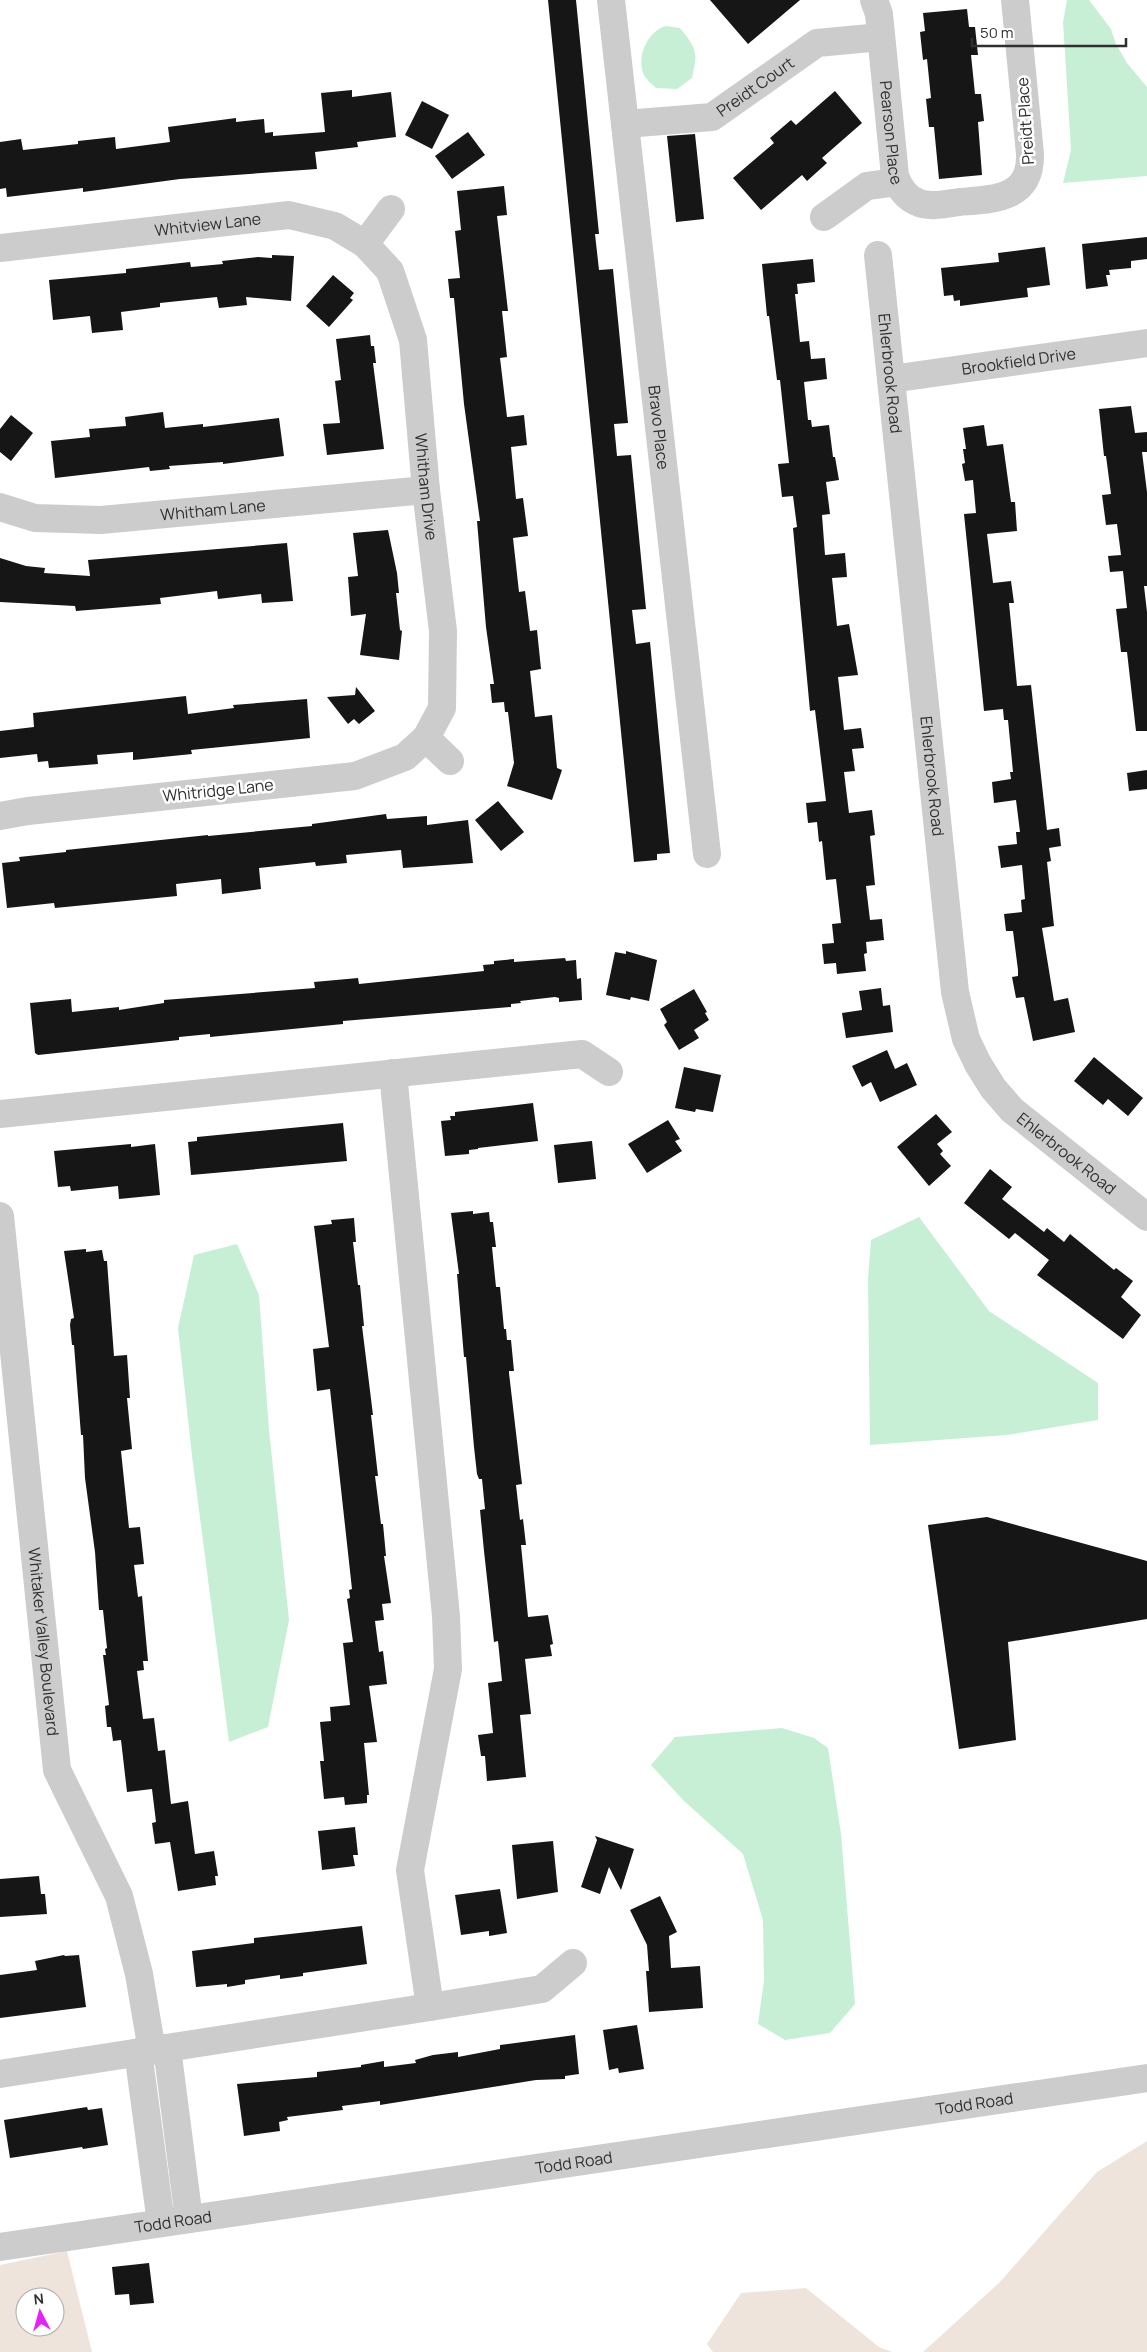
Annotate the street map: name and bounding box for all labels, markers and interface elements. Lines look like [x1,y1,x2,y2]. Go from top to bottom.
scale bar [972,15,1126,47]
text: 50 m [980,22,1014,43]
street label: Preidt Court [712,52,798,122]
street label: Preidt Place [1011,76,1039,166]
street label: Pearson Place [875,80,908,188]
street label: Whitview Lane [153,207,262,241]
street label: Ehlerbrook Road [873,312,908,434]
street label: Brookfield Drive [960,342,1077,380]
street label: Bravo Place [643,384,675,471]
street label: Whitham Drive [410,432,443,541]
street label: Whitham Lane [159,494,266,525]
street label: Ehlerbrook Road [915,715,950,837]
street label: Whitridge Lane [161,773,275,807]
street label: Ehlerbrook Road [1012,1107,1121,1199]
street label: Whitaker Valley Boulevard [23,1547,64,1737]
street label: Todd Road [934,2087,1015,2120]
street label: Todd Road [534,2146,614,2179]
street label: Todd Road [133,2205,213,2238]
north arrow [15,2287,65,2337]
text: N [33,2289,45,2309]

